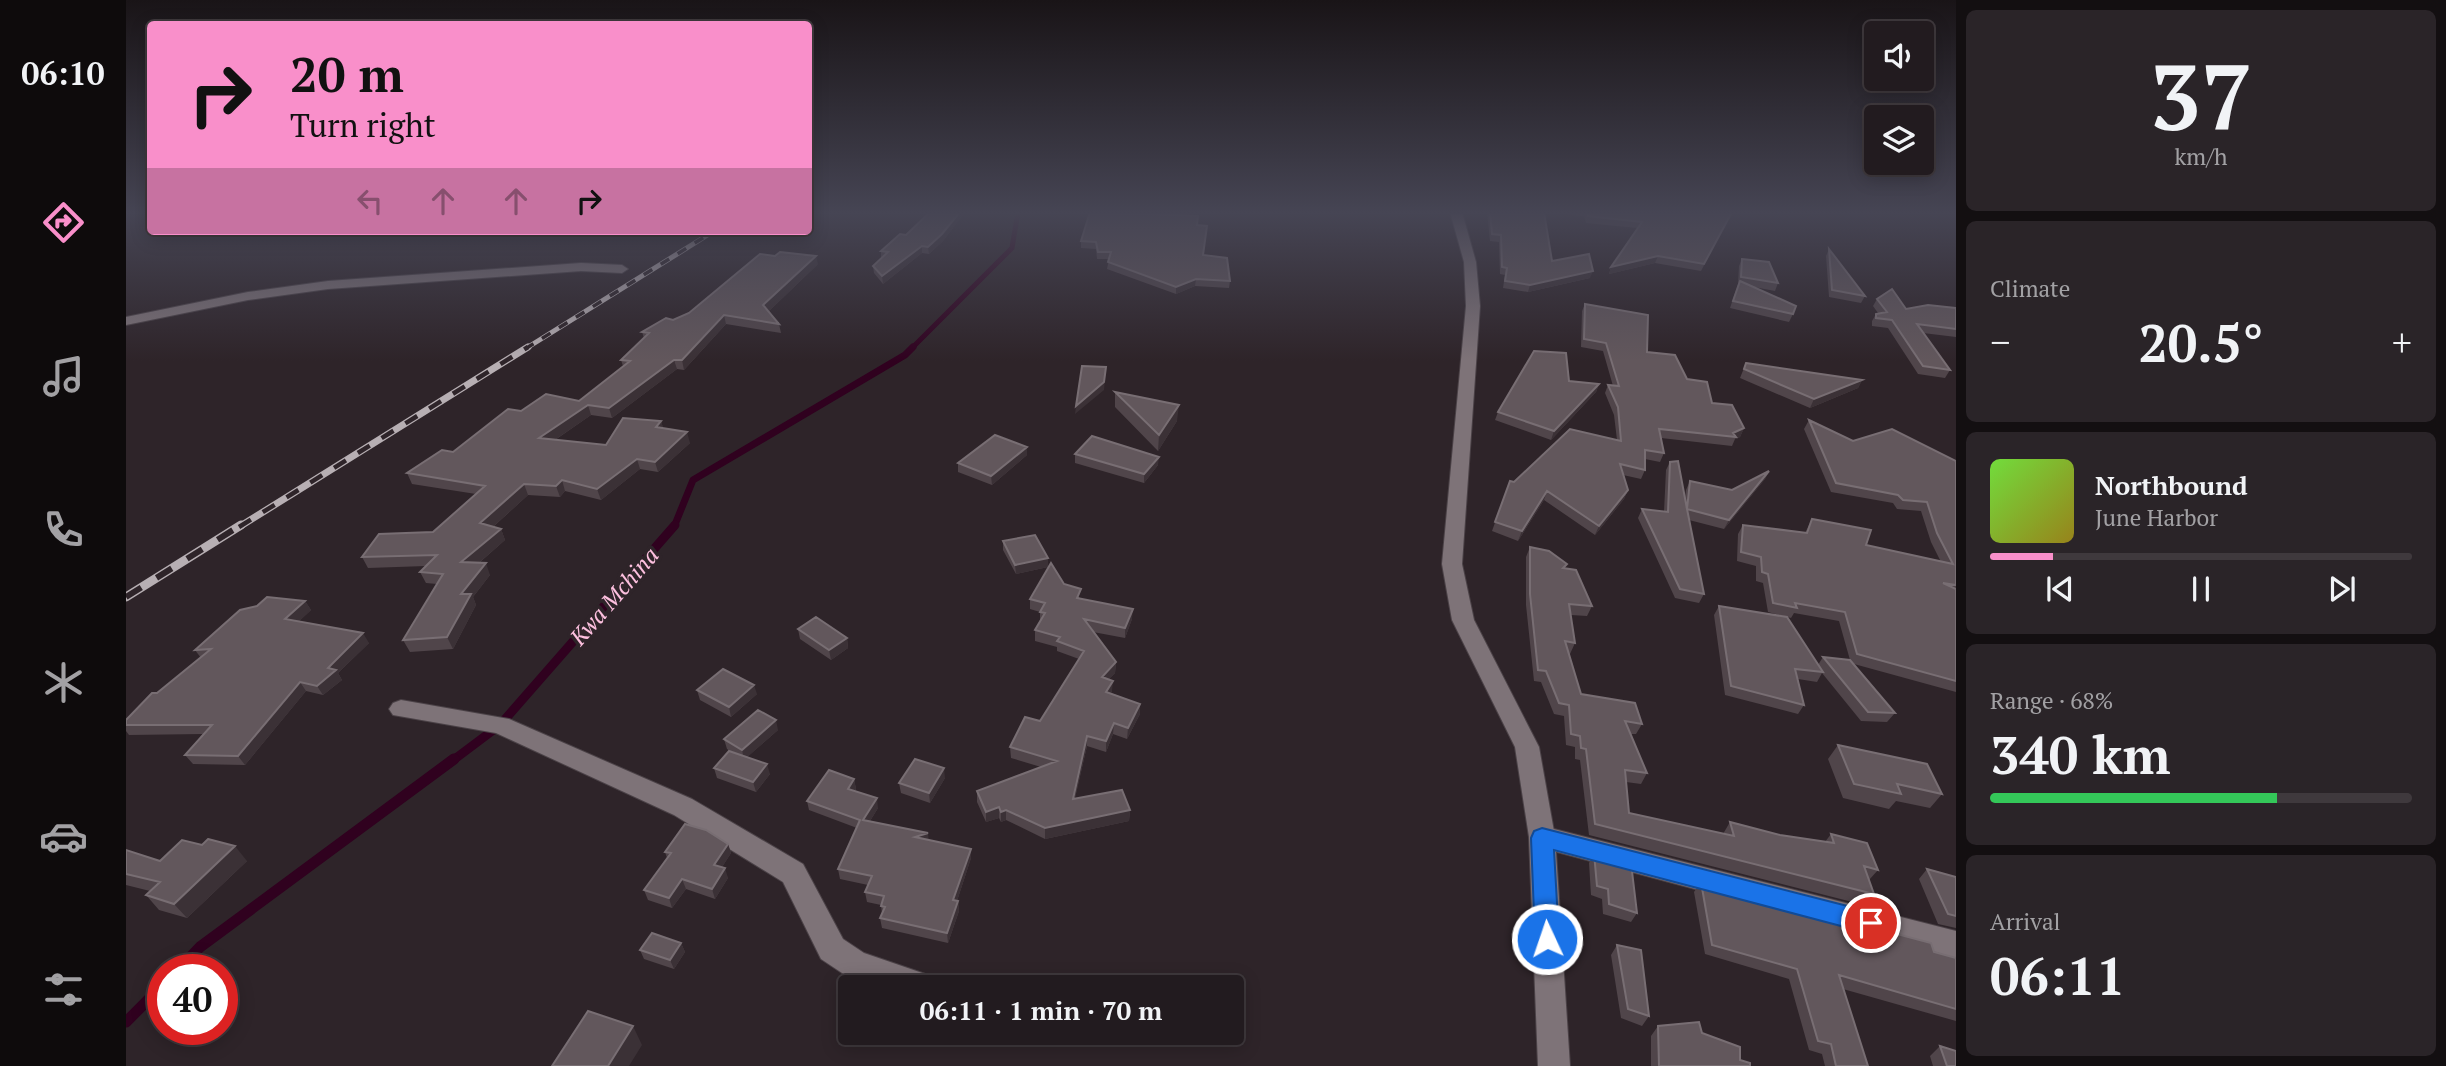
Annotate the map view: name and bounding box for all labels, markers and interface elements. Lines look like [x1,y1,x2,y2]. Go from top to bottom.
map controls [1864,21,1934,175]
button: sound [1864,21,1934,91]
text: 37 [2150,35,2252,156]
text: 20 m [290,41,404,106]
icon: right [175,49,266,140]
text: 06:10 [21,52,105,94]
text: Turn right [290,104,436,146]
button: layers [1864,105,1934,175]
text: km/h [2174,141,2228,172]
icon: left [351,182,389,220]
icon: ahead [424,182,462,220]
icon: ahead [497,182,535,220]
icon: right [570,182,608,220]
icon: directions [39,198,88,247]
text: Climate [1990,273,2070,304]
text: 20.5° [2138,308,2264,377]
text: − [1990,317,2010,367]
text: + [2392,317,2412,367]
icon: music [39,352,88,401]
text: Northbound [2095,468,2248,502]
text: June Harbor [2095,502,2218,533]
icon: phone [39,505,88,554]
water label: Kwa Mchina [562,540,665,652]
icon: previous [2041,570,2079,608]
icon: pause [2182,570,2220,608]
icon: next [2323,570,2361,608]
icon: climate [39,658,88,707]
text: Range · 68% [1990,685,2113,716]
text: 340 km [1990,720,2171,789]
icon: car [39,812,88,861]
pin [1841,893,1901,953]
position arrow [1510,902,1584,976]
icon: arrive [1852,904,1890,942]
text: Arrival [1990,906,2061,937]
text: 06:11 [1990,941,2125,1010]
speed limit sign: 40 [147,954,238,1045]
icon: filters [39,965,88,1014]
text: 06:11 · 1 min · 70 m [920,993,1162,1027]

